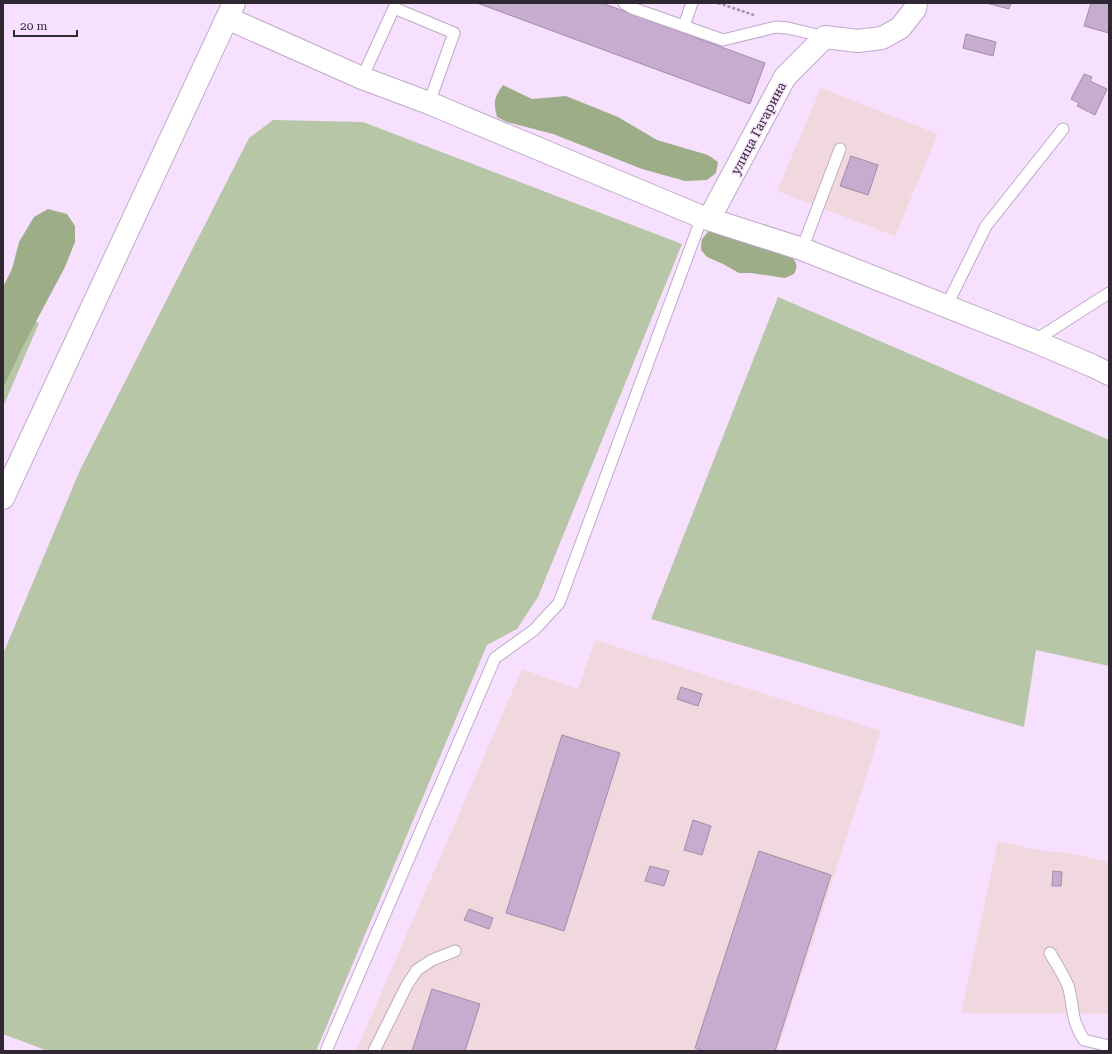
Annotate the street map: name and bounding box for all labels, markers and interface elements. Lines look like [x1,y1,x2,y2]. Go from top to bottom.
scale bar [14,12,77,38]
text: 20 m [20,19,47,33]
street label: улица Гагарина [728,79,789,177]

